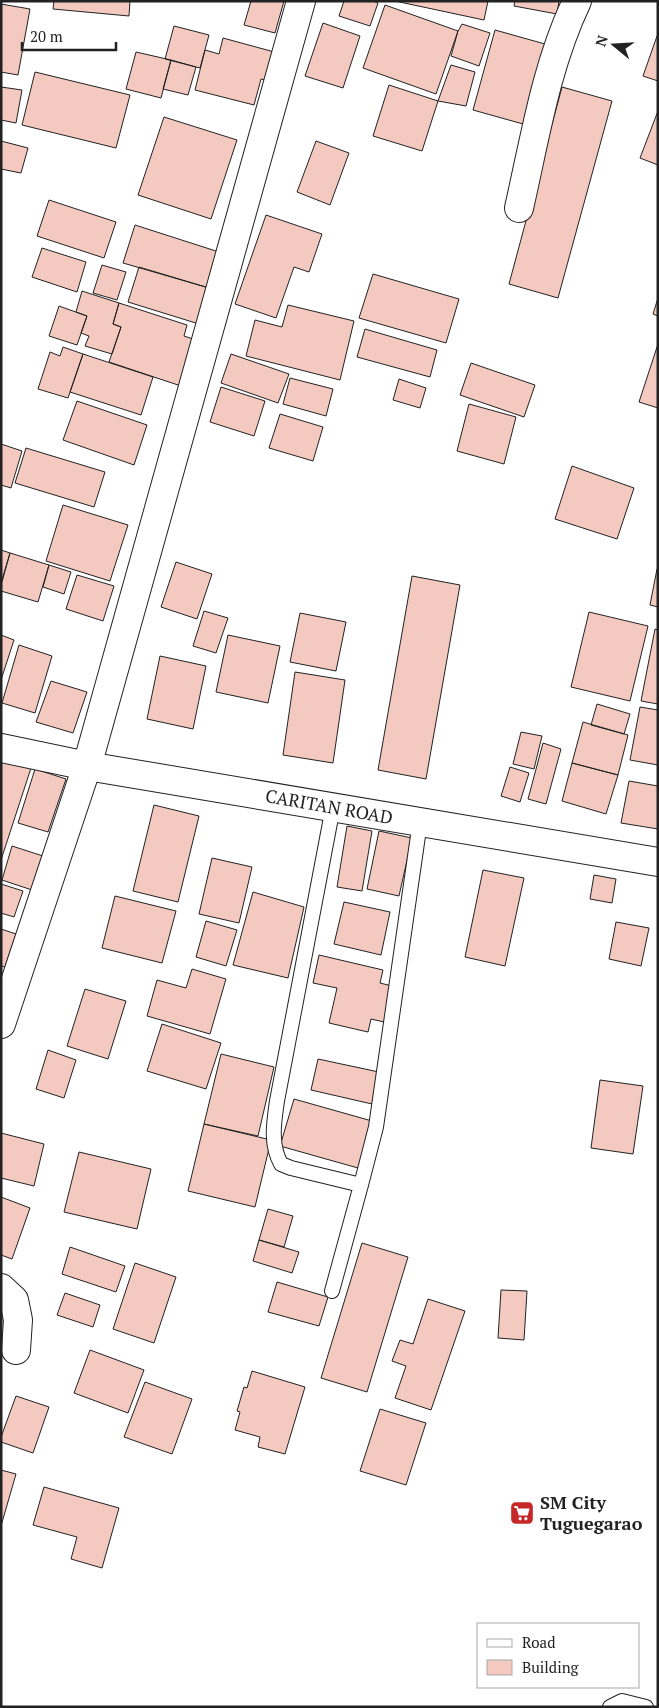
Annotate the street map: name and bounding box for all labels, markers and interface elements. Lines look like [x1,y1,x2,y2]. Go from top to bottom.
scale bar [22,20,116,52]
north arrow [589,20,639,70]
text: 20 m [30,26,63,46]
text: N [590,32,612,49]
street label: CARITAN ROAD [264,783,395,829]
place label: SM City Tuguegarao [540,1490,643,1535]
supermarket icon: SM City Tuguegarao [509,1500,535,1526]
legend [477,1623,639,1688]
text: Road [522,1632,555,1652]
text: Building [522,1657,580,1677]

